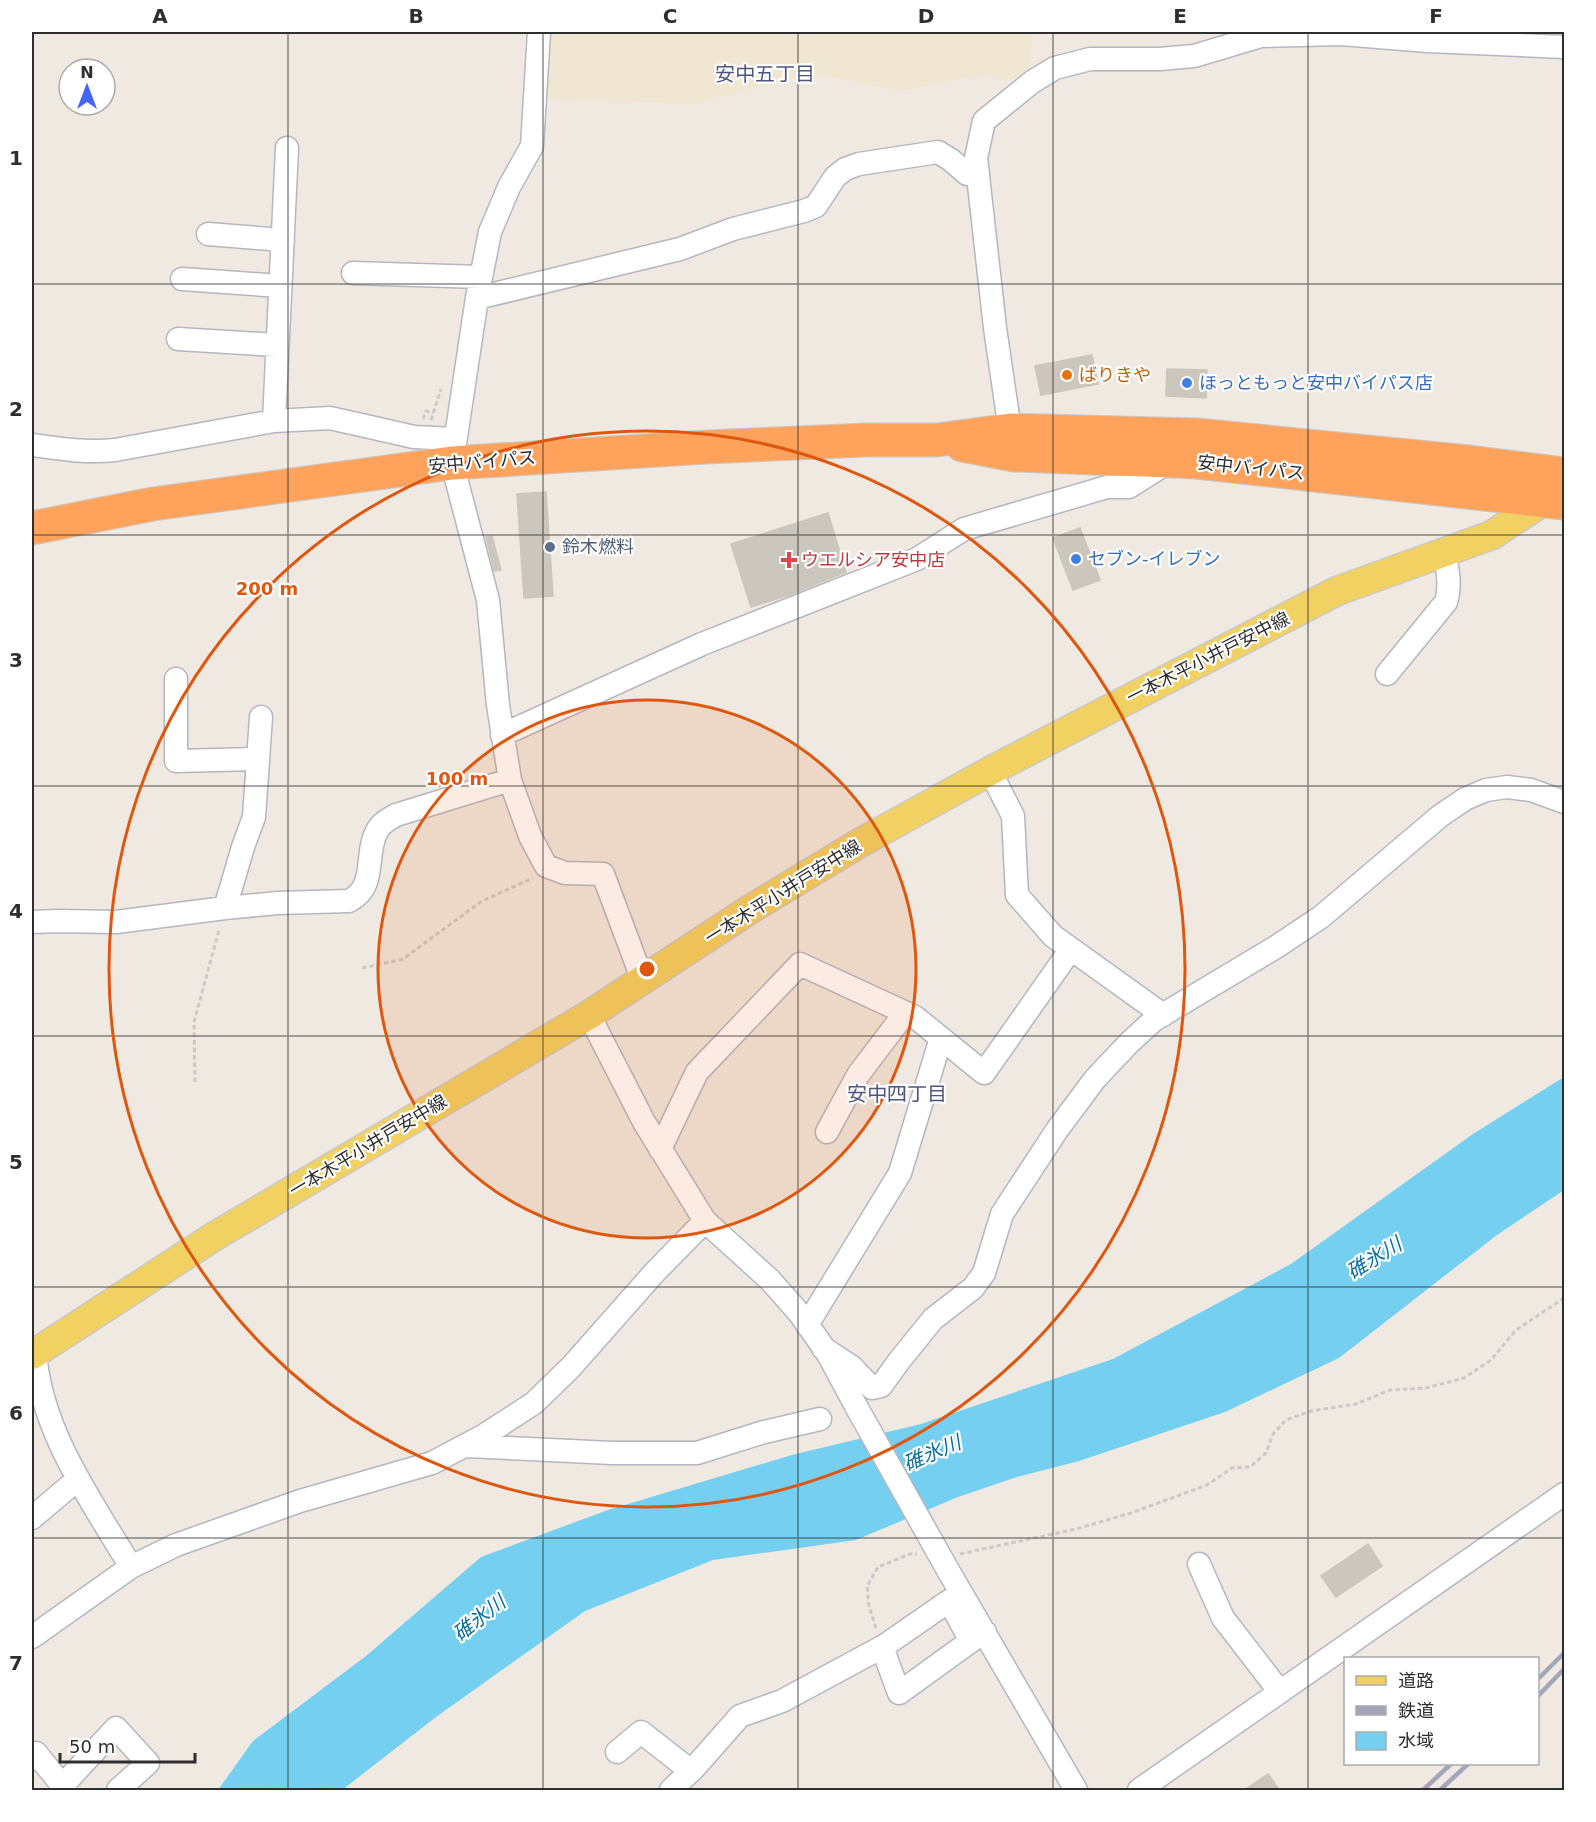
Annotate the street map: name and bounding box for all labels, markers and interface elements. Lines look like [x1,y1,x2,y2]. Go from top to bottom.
text: A [152,4,168,28]
text: B [408,4,424,28]
text: C [663,4,677,28]
text: D [918,4,934,28]
text: E [1173,4,1187,28]
text: F [1429,4,1443,28]
north arrow [57,57,117,117]
district label: 安中五丁目 [715,62,815,86]
text: N [80,63,94,82]
text: 1 [9,146,23,170]
place label: ばりきや [1079,364,1151,385]
marker: ばりきや [1060,368,1074,382]
place label: ほっともっと安中バイパス店 [1199,372,1433,393]
marker: ほっともっと安中バイパス店 [1180,376,1194,390]
text: 2 [9,397,23,421]
street label: 安中バイパス [427,446,536,477]
street label: 安中バイパス [1196,451,1306,484]
place label: 鈴木燃料 [562,536,634,557]
marker: 鈴木燃料 [543,540,557,554]
place label: セブン-イレブン [1088,548,1221,569]
place label: ウエルシア安中店 [801,549,945,570]
marker: セブン-イレブン [1069,552,1083,566]
marker: ウエルシア安中店 [782,553,796,567]
text: 200 m [236,578,298,599]
street label: 一本木平小井戸安中線 [1123,607,1293,708]
text: 3 [9,648,23,672]
text: 100 m [426,768,488,789]
street label: 一本木平小井戸安中線 [701,835,865,948]
text: 4 [9,899,23,923]
centre of rings [637,959,657,979]
district label: 安中四丁目 [847,1082,947,1106]
street label: 一本木平小井戸安中線 [285,1090,450,1201]
text: 5 [9,1150,23,1174]
water label: 碓氷川 [1342,1231,1407,1284]
text: 6 [9,1401,23,1425]
water label: 碓氷川 [900,1429,966,1476]
water label: 碓氷川 [448,1589,512,1646]
text: 7 [9,1651,23,1675]
legend [1344,1657,1539,1765]
text: 道路 [1398,1670,1434,1691]
text: 鉄道 [1398,1700,1434,1721]
scale bar [60,1726,195,1764]
text: 水域 [1398,1730,1434,1751]
text: 50 m [69,1736,115,1757]

